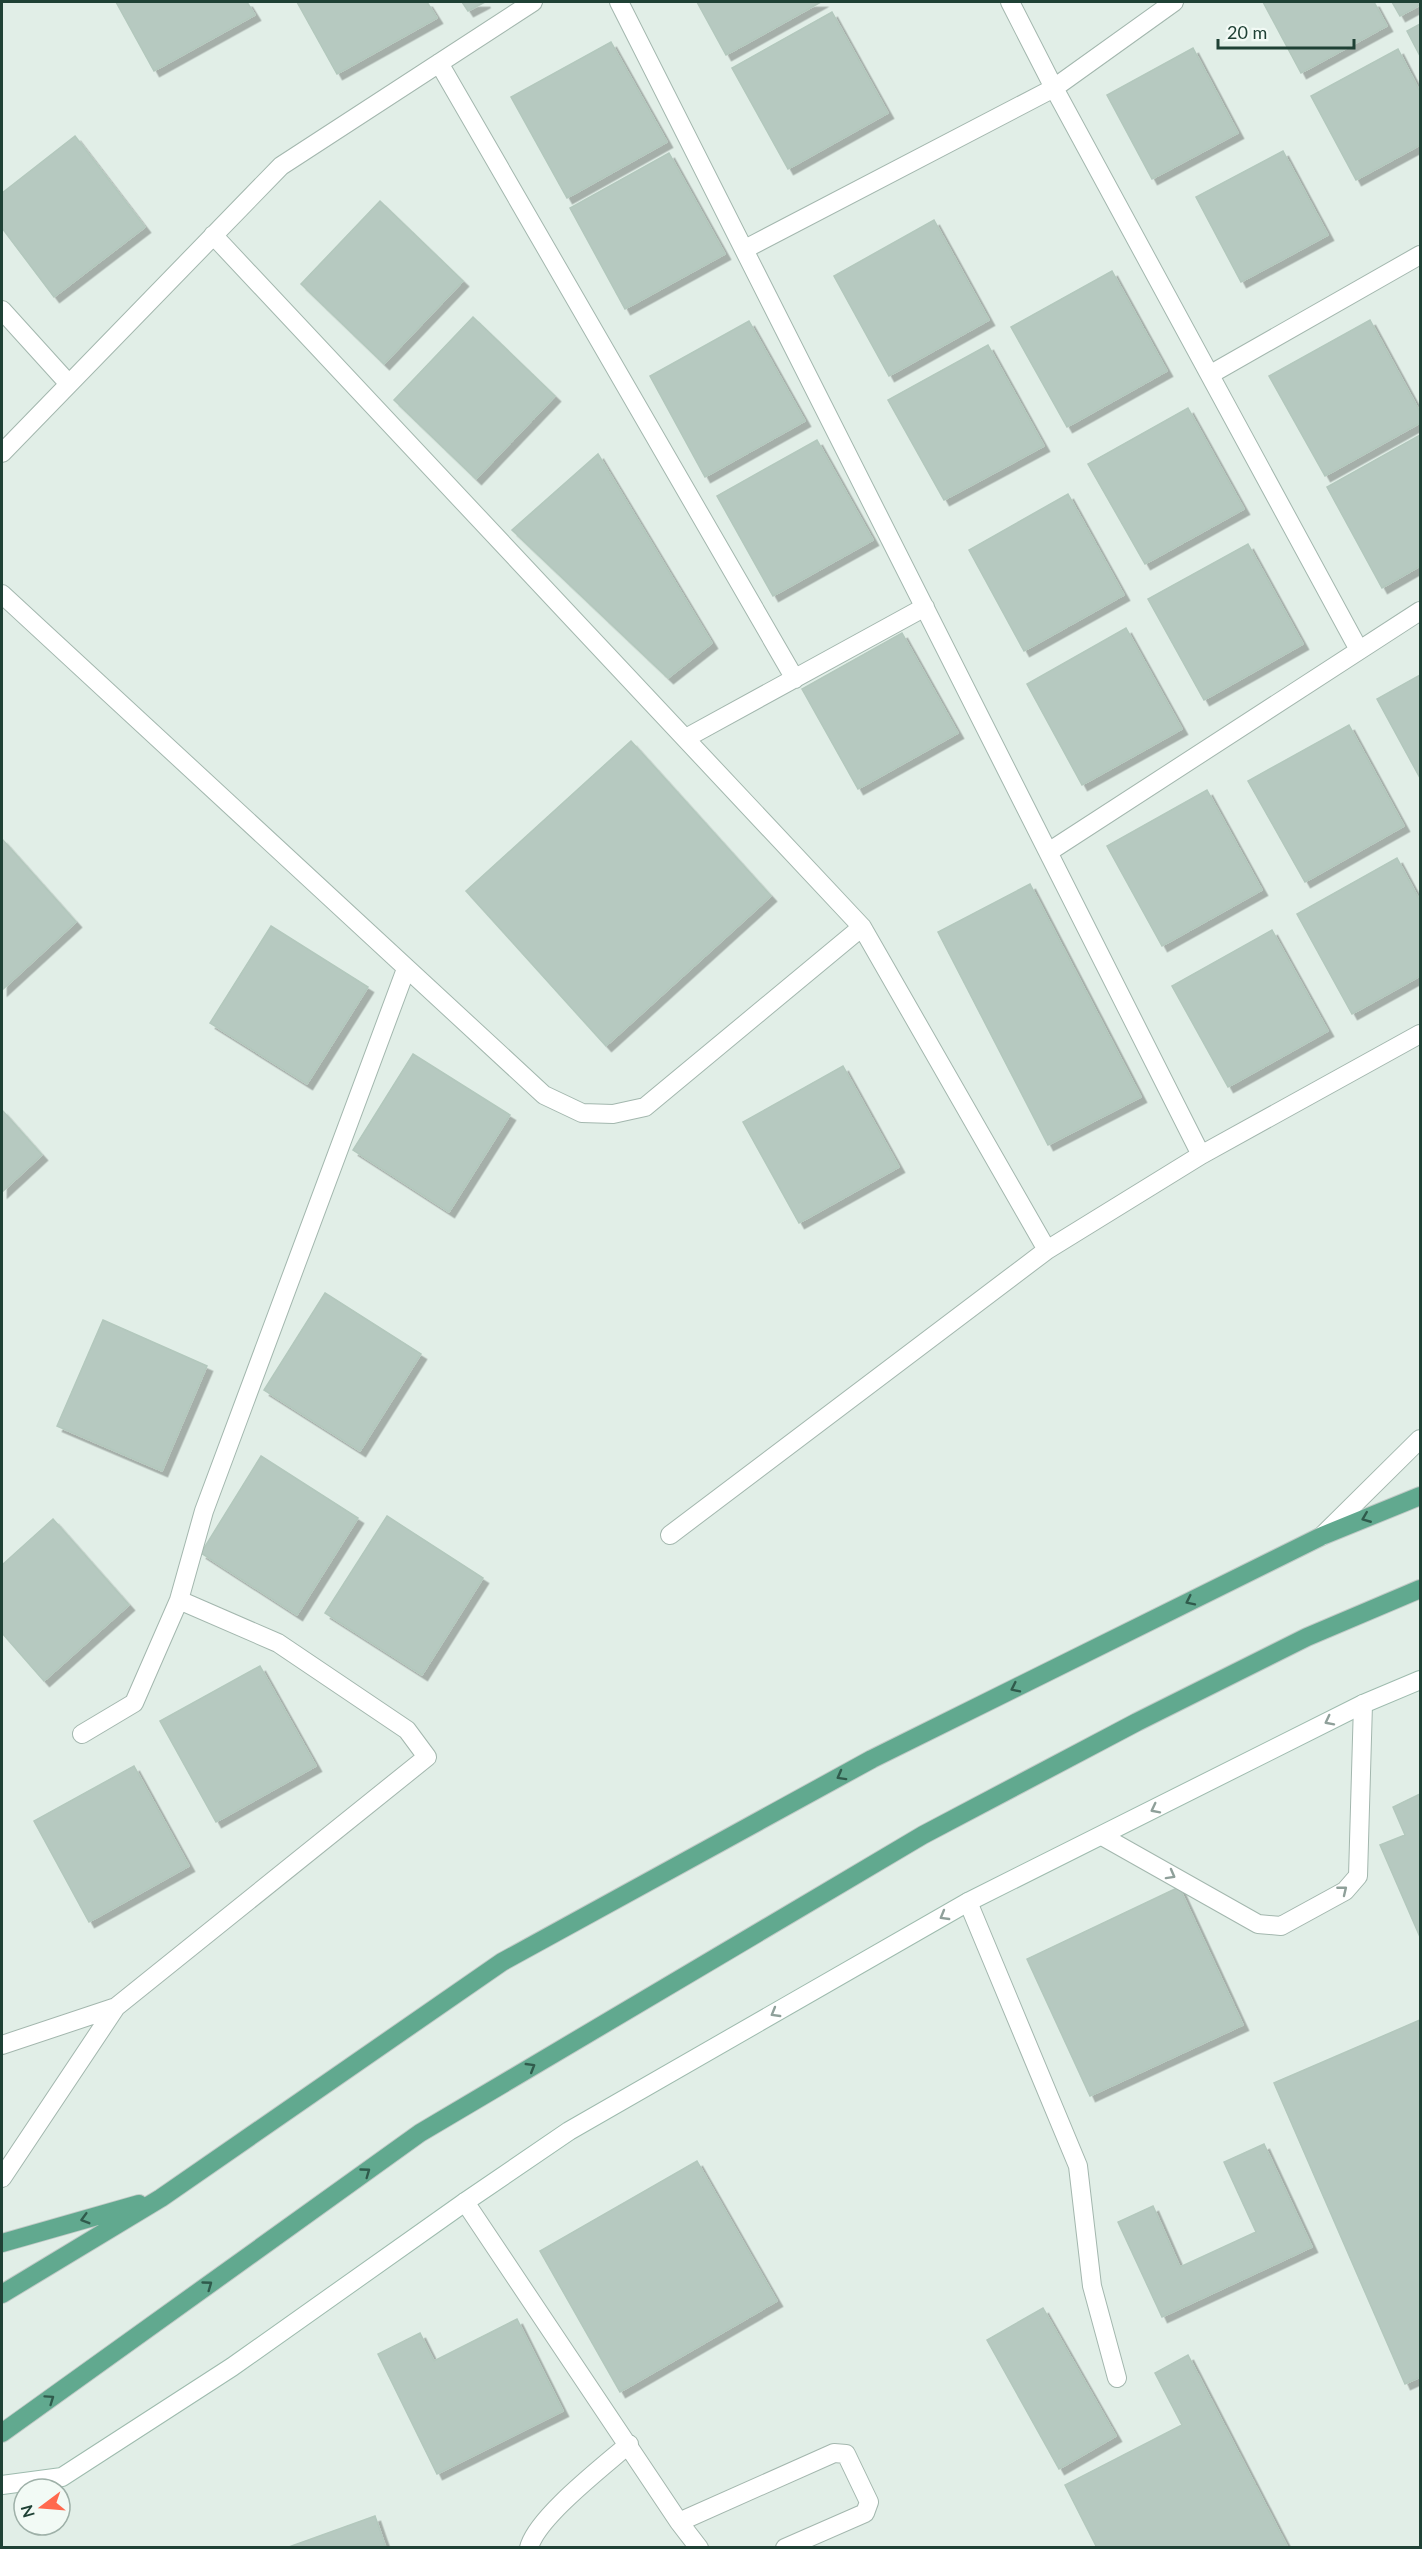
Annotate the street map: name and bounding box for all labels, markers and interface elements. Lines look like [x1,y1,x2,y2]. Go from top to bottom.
scale bar [1218,12,1354,50]
text: 20 m [1227,21,1267,43]
one-way arrow [1362,1511,1373,1523]
one-way arrow [1185,1594,1196,1606]
one-way arrow [1011,1680,1022,1692]
one-way arrow [1324,1714,1335,1726]
one-way arrow [837,1769,847,1780]
one-way arrow [1151,1802,1161,1813]
one-way arrow [1165,1868,1176,1879]
one-way arrow [1337,1887,1348,1898]
one-way arrow [939,1909,950,1920]
one-way arrow [770,2006,781,2018]
one-way arrow [525,2063,535,2075]
one-way arrow [360,2168,371,2179]
one-way arrow [80,2212,90,2225]
one-way arrow [201,2282,212,2293]
one-way arrow [43,2395,54,2406]
north arrow [12,2477,72,2537]
text: N [16,2503,38,2520]

